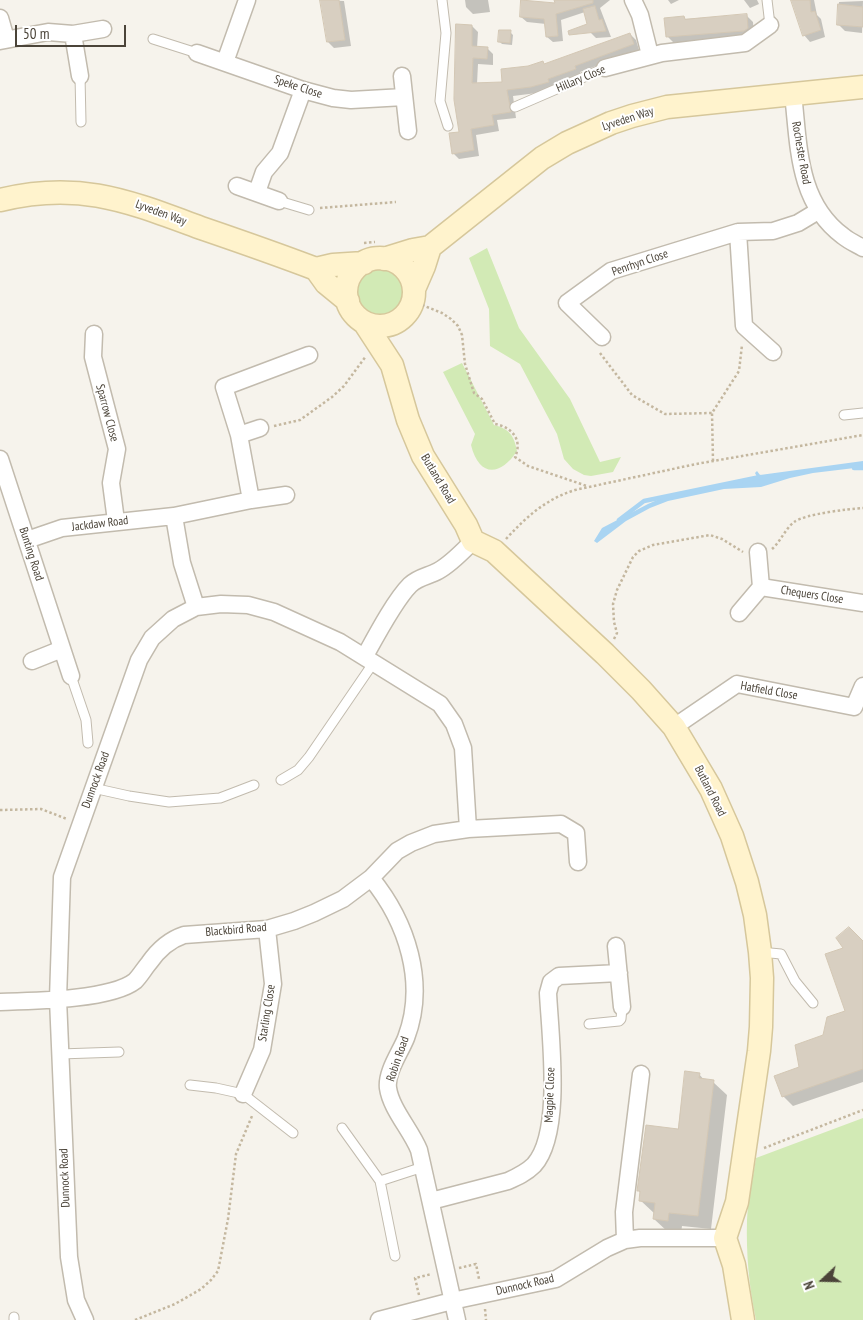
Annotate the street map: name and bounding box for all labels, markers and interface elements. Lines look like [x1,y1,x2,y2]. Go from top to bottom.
scale bar [18,15,129,47]
text: 50 m [23,24,49,43]
street label: Hillary Close [554,62,608,96]
street label: Speke Close [272,72,324,102]
street label: Lyveden Way [600,104,656,134]
street label: Rochester Road [788,120,814,186]
street label: Lyveden Way [134,197,188,229]
street label: Penrhyn Close [610,247,670,279]
street label: Sparrow Close [92,383,122,443]
street label: Butland Road [418,452,458,506]
street label: Jackdaw Road [71,513,129,535]
street label: Bunting Road [16,525,46,583]
street label: Chequers Close [780,583,844,607]
street label: Hatfield Close [739,679,799,703]
street label: Dunnock Road [79,750,113,810]
street label: Butland Road [691,763,729,819]
street label: Blackbird Road [205,920,267,940]
street label: Starling Close [255,984,279,1042]
street label: Robin Road [384,1035,412,1083]
street label: Magpie Close [542,1067,558,1123]
street label: Dunnock Road [57,1148,73,1208]
north arrow [798,1255,848,1305]
street label: Dunnock Road [495,1271,555,1299]
text: N [799,1279,819,1292]

